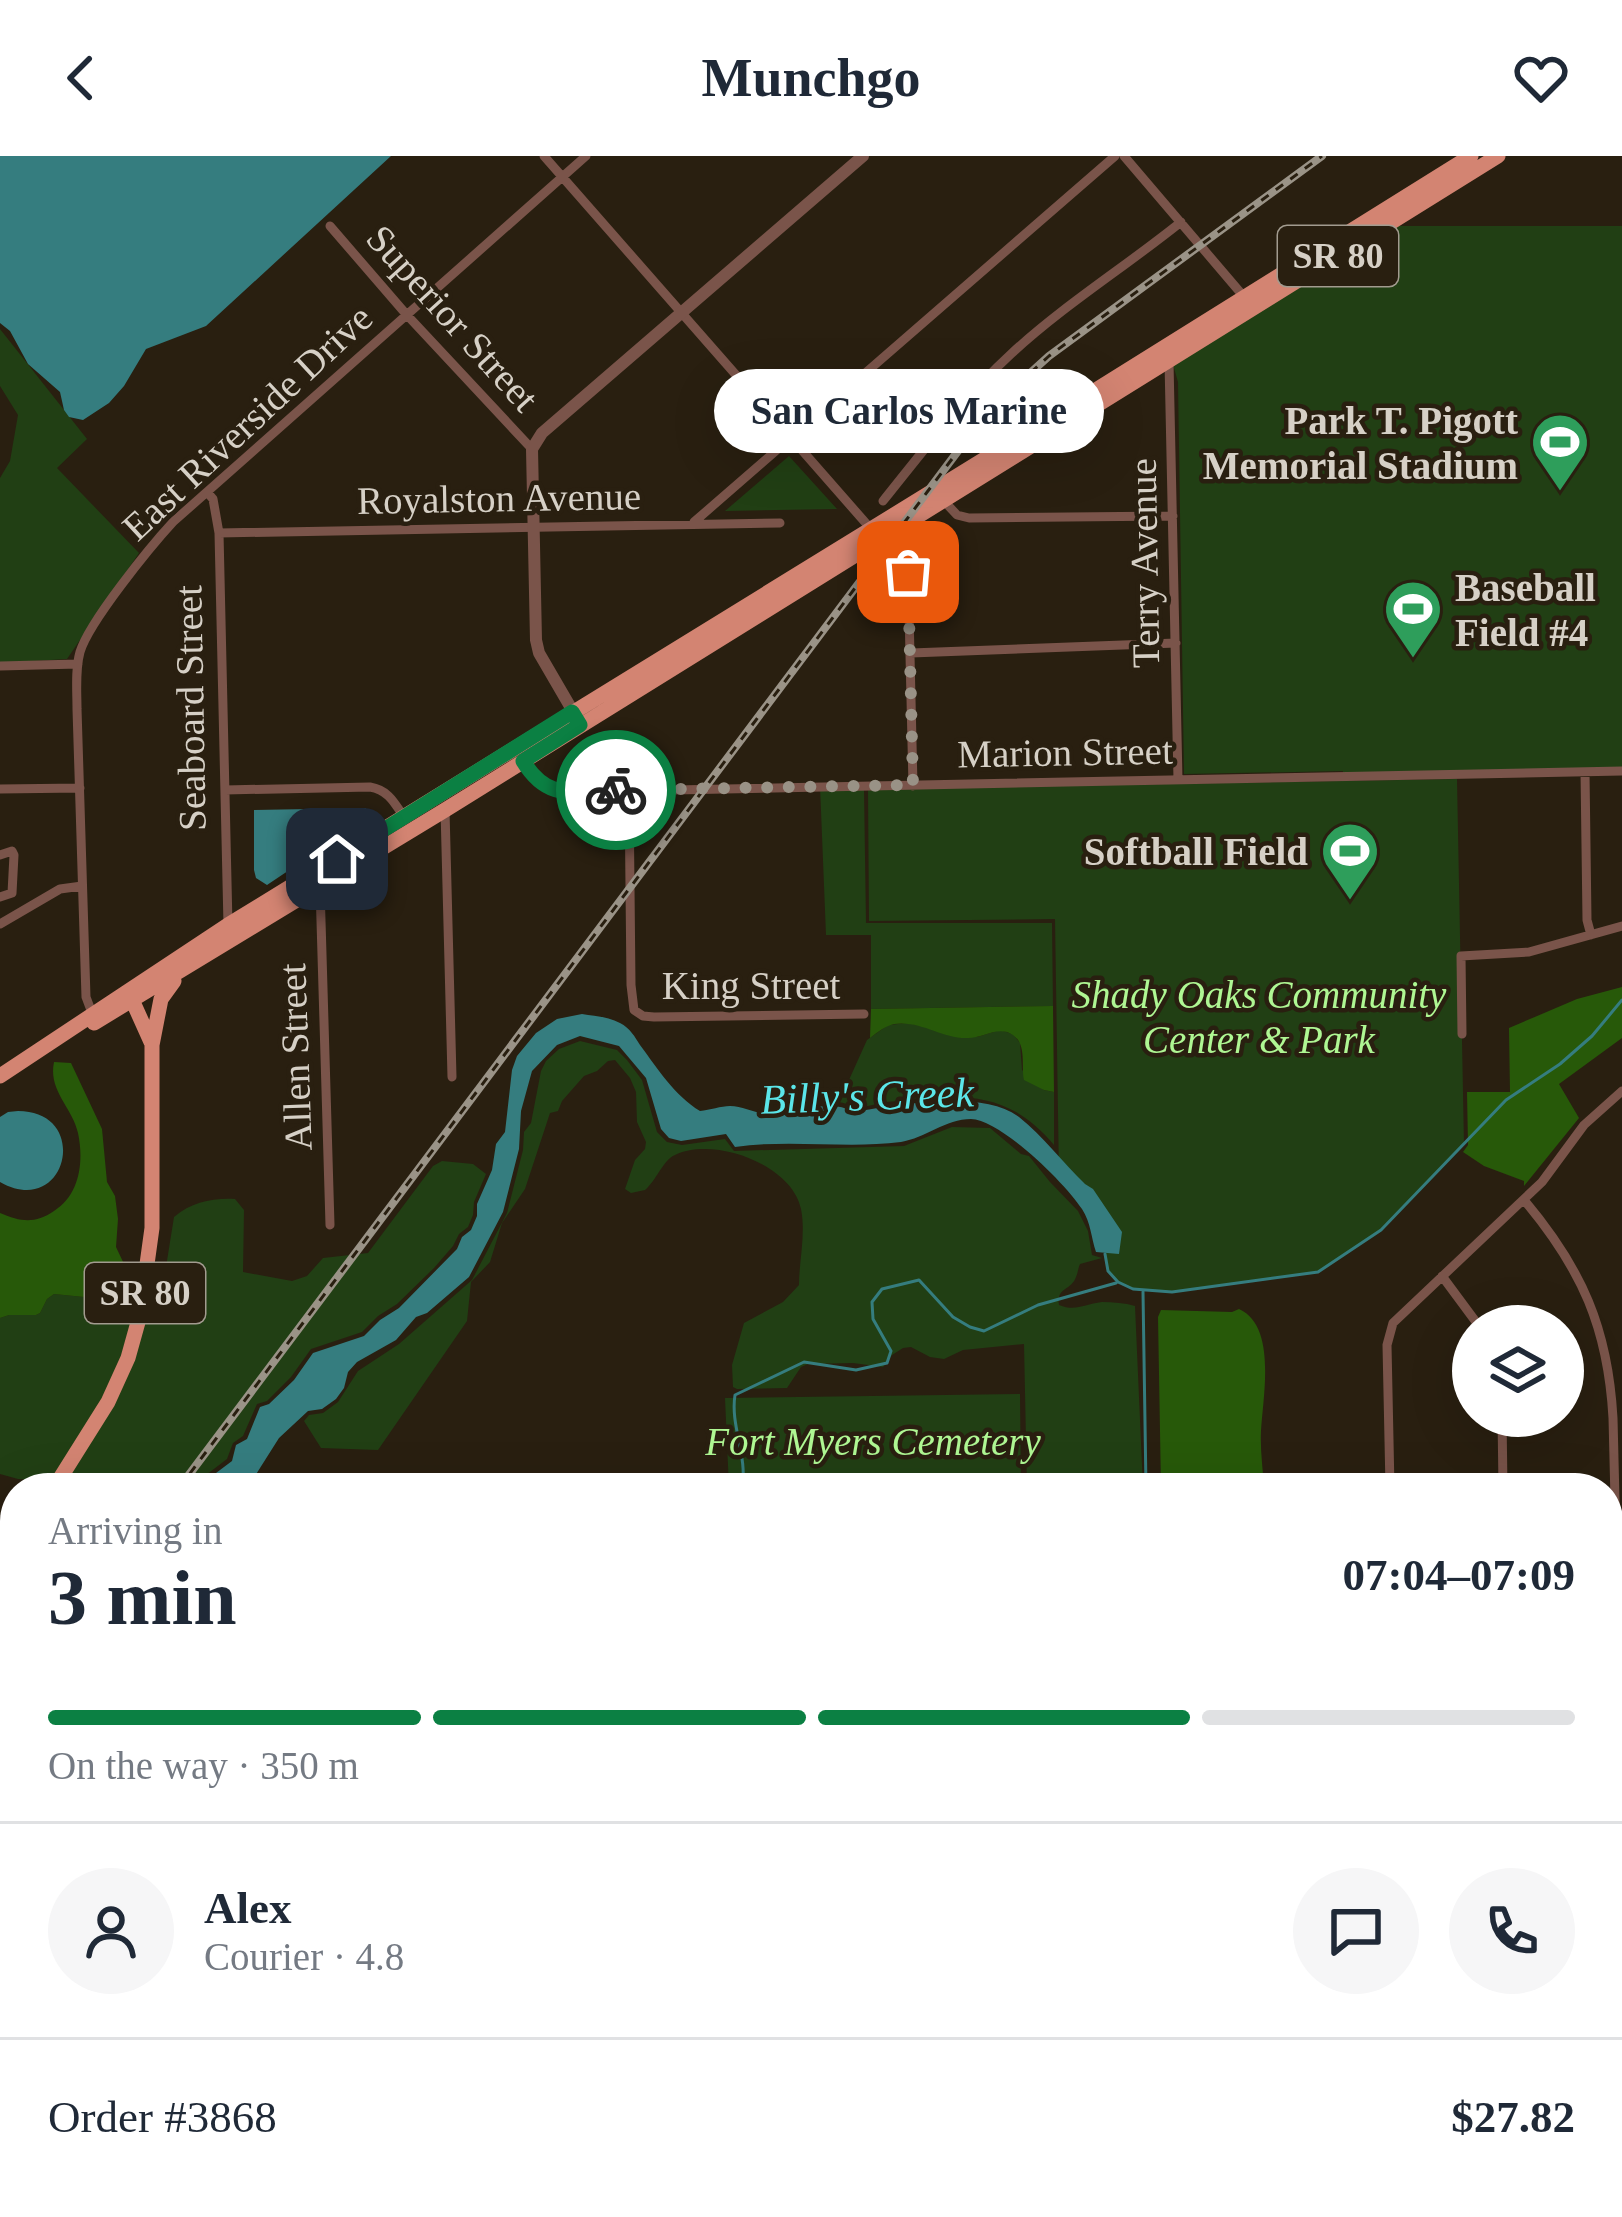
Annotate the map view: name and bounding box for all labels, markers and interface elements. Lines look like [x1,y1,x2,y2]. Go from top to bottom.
icon: back [48,45,114,111]
icon: heart [1508,45,1574,111]
text: Munchgo [701,48,921,108]
street label: Superior Street [358,216,548,421]
road number: SR 80 [1278,226,1398,286]
street label: East Riverside Drive [114,295,380,549]
callout: San Carlos Marine [713,368,1103,452]
text: San Carlos Marine [751,389,1067,432]
place label: Park T. Pigott Memorial Stadium [1203,399,1518,487]
sports icon: Park T. Pigott Memorial Stadium [1529,411,1591,493]
street label: Terry Avenue [1121,458,1168,668]
street label: Royalston Avenue [357,474,641,523]
pin [857,521,959,623]
icon: bag [875,539,941,605]
place label: Baseball Field #4 [1455,566,1596,654]
sports icon: Baseball Field #4 [1382,578,1444,660]
street label: Seaboard Street [166,585,214,831]
street label: Marion Street [957,729,1173,775]
courier [556,730,676,850]
icon: bike [583,757,649,823]
pin [286,808,388,910]
sports icon: Softball Field [1319,820,1381,902]
icon: home [304,826,370,892]
place label: Softball Field [1084,830,1308,873]
street label: Allen Street [270,962,320,1151]
street label: King Street [662,964,841,1008]
park label: Shady Oaks Community Center & Park [1072,973,1447,1061]
water label: Billy's Creek [759,1069,976,1123]
road number: SR 80 [85,1263,205,1323]
map controls [1452,1305,1584,1437]
button: layers [1452,1305,1584,1437]
park label: Fort Myers Cemetery [704,1420,1042,1464]
text: Arriving in [48,1509,222,1552]
text: 07:04–07:09 [1343,1550,1575,1600]
text: 3 min [48,1554,237,1641]
text: On the way · 350 m [48,1744,359,1787]
button: person [48,1868,174,1994]
button: chat [1293,1868,1419,1994]
button: phone [1449,1868,1575,1994]
text: Alex [204,1883,291,1933]
text: Courier · 4.8 [204,1935,404,1978]
text: Order #3868 [48,2092,277,2142]
text: $27.82 [1451,2092,1575,2142]

